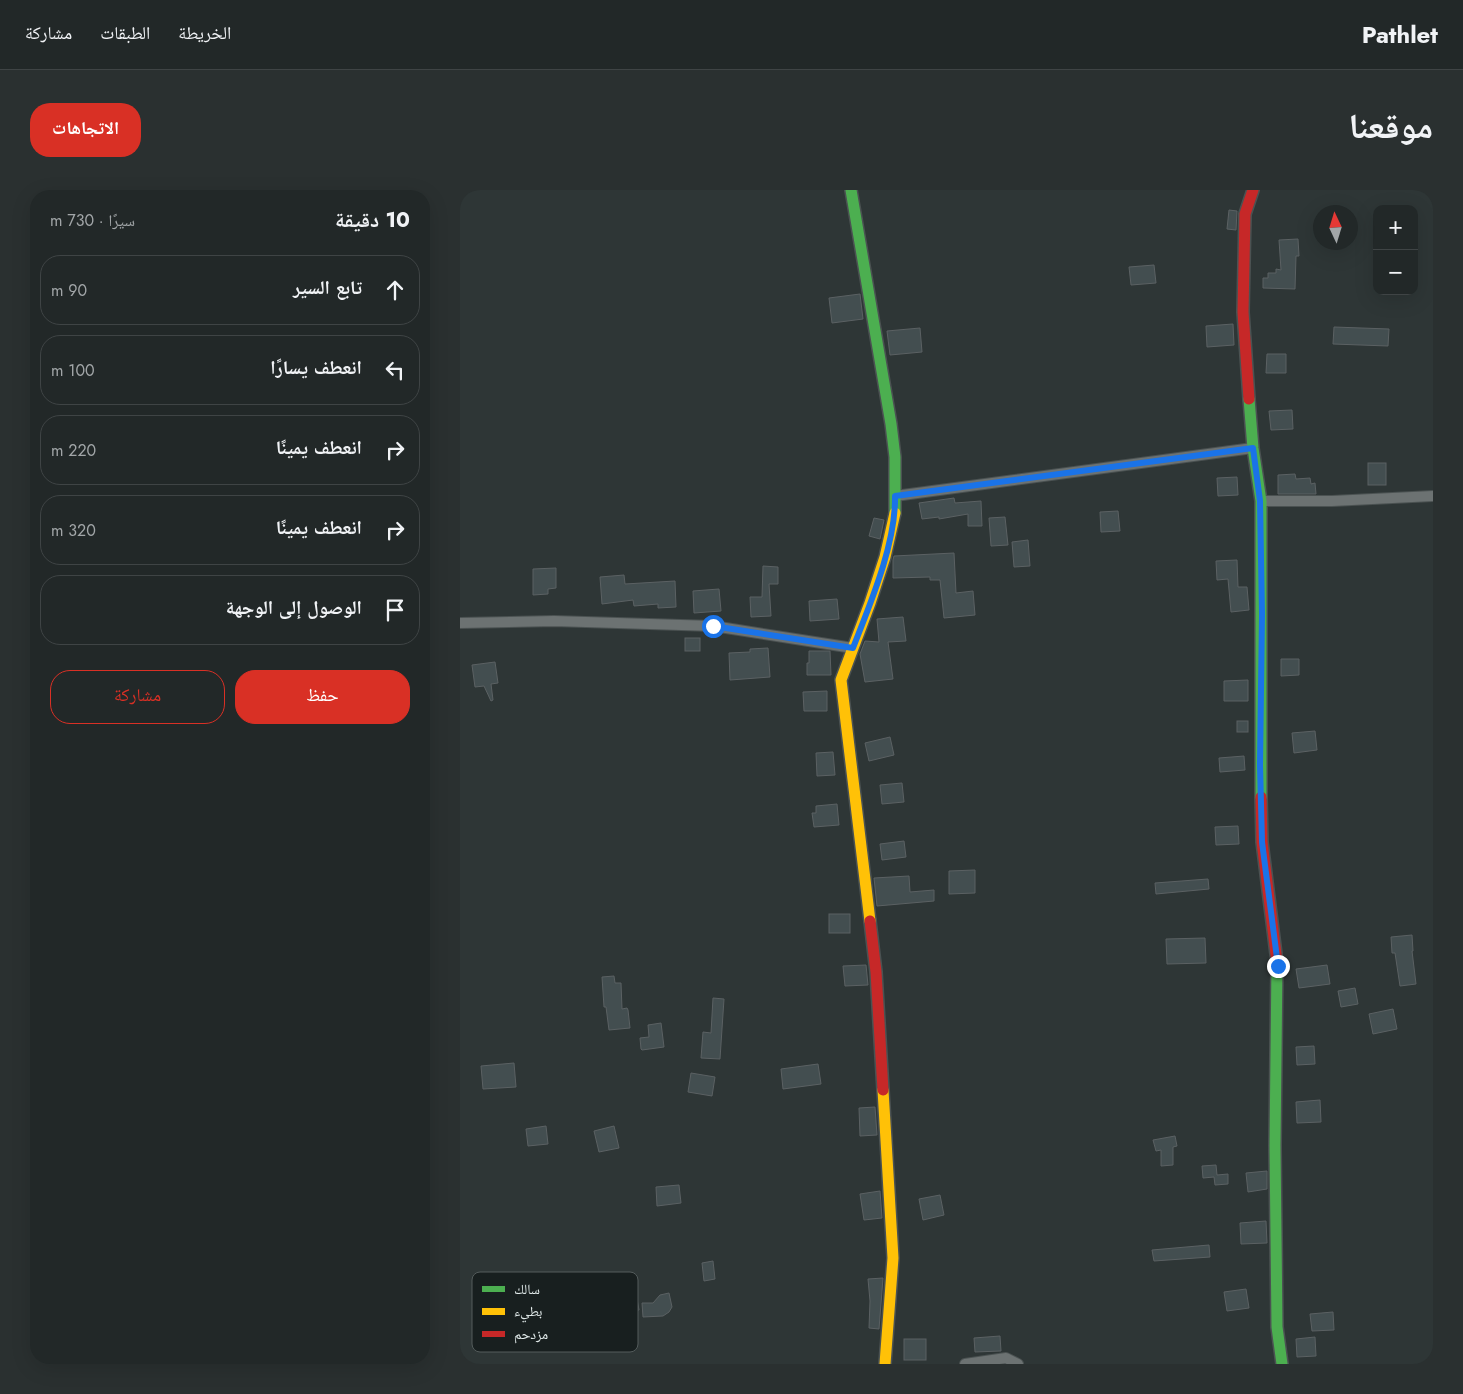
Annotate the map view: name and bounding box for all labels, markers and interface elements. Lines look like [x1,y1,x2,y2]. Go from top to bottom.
text: Pathlet [1362,17,1438,52]
text: مشاركة [25,20,72,46]
text: الطبقات [100,20,150,46]
text: الخريطة [178,20,231,46]
text: موقعنا [1348,101,1433,151]
button: الاتجاهات [30,103,141,157]
text: 10 دقيقة [335,205,410,235]
north arrow [1313,205,1358,250]
map controls [1373,205,1418,295]
button: + [1373,205,1418,250]
text: سيرًا · 730 m [50,209,135,232]
button: − [1373,250,1418,295]
text: تابع السير [293,274,362,301]
icon: ahead [381,276,409,304]
text: 90 m [51,279,87,302]
text: انعطف يسارًا [270,354,362,381]
icon: left [381,356,409,384]
text: 100 m [51,359,95,382]
text: انعطف يمينًا [276,434,362,461]
icon: right [381,436,409,464]
text: 220 m [51,439,96,462]
text: انعطف يمينًا [276,514,362,541]
icon: right [381,516,409,544]
text: 320 m [51,519,96,542]
text: الوصول إلى الوجهة [226,594,362,621]
icon: arrive [381,596,409,624]
route start [702,615,725,638]
button: مشاركة [50,670,225,724]
button: حفظ [235,670,410,724]
route end [1267,955,1290,978]
legend [472,1272,638,1352]
text: سالك [514,1279,540,1299]
text: بطيء [514,1301,543,1323]
text: مزدحم [514,1324,548,1344]

